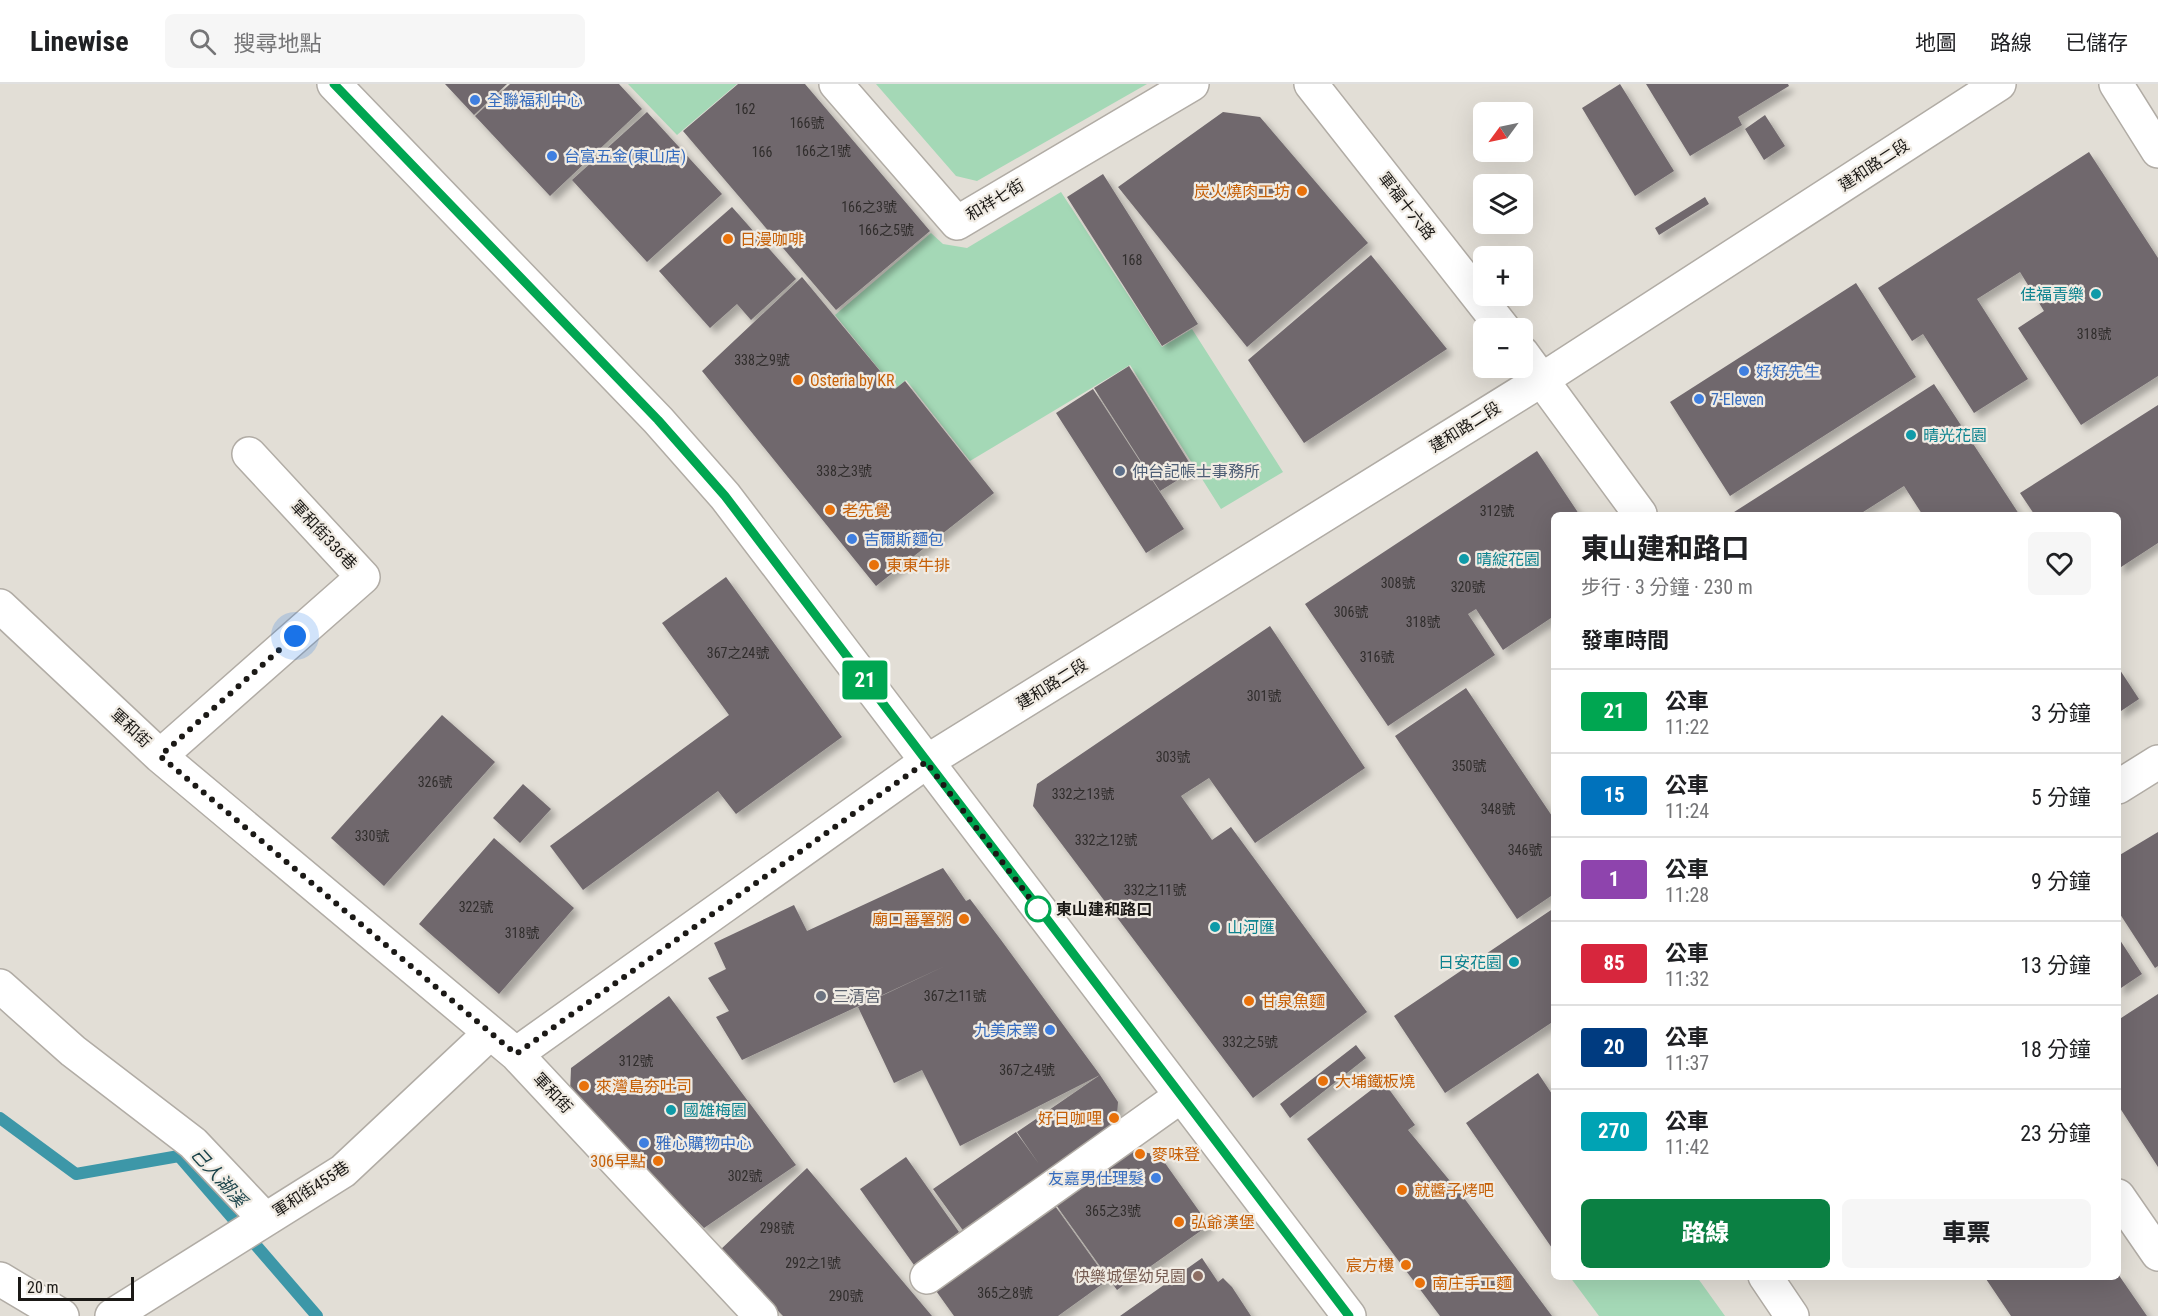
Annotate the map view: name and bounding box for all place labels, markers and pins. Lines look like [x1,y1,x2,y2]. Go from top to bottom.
place label: 全聯福利中心 [487,91,583,110]
marker: 全聯福利中心 [468,93,482,107]
place label: 台富五金(東山店) [564,147,686,166]
marker: 台富五金(東山店) [545,149,559,163]
place label: 炭火燒肉工坊 [1194,182,1290,201]
marker: 炭火燒肉工坊 [1295,184,1309,198]
place label: 日漫咖啡 [740,230,804,249]
marker: 日漫咖啡 [721,232,735,246]
place label: 佳福青樂 [2020,285,2084,304]
marker: 佳福青樂 [2089,287,2103,301]
place label: 好好先生 [1756,362,1820,381]
marker: 好好先生 [1737,364,1751,378]
place label: Osteria by KR [810,371,895,390]
marker: Osteria by KR [791,373,805,387]
place label: 7-Eleven [1711,390,1764,409]
marker: 7-Eleven [1692,392,1706,406]
place label: 晴光花園 [1923,426,1987,445]
marker: 晴光花園 [1904,428,1918,442]
place label: 仲台記帳士事務所 [1132,462,1260,481]
marker: 仲台記帳士事務所 [1113,464,1127,478]
place label: 老先覺 [842,501,890,520]
marker: 老先覺 [823,503,837,517]
place label: 吉爾斯麵包 [864,530,944,549]
marker: 吉爾斯麵包 [845,532,859,546]
place label: 晴綻花園 [1476,550,1540,569]
marker: 晴綻花園 [1457,552,1471,566]
place label: 東東牛排 [886,556,950,575]
marker: 東東牛排 [867,558,881,572]
marker: 東山建和路口 [1025,896,1051,922]
place label: 東山建和路口 [1056,900,1152,919]
place label: 廟口蕃薯粥 [872,910,952,929]
marker: 廟口蕃薯粥 [957,912,971,926]
place label: 山河匯 [1227,918,1275,937]
marker: 山河匯 [1208,920,1222,934]
place label: 日安花園 [1438,953,1502,972]
marker: 日安花園 [1507,955,1521,969]
place label: 三清宮 [833,987,881,1006]
marker: 三清宮 [814,989,828,1003]
place label: 甘泉魚麵 [1261,992,1325,1011]
marker: 甘泉魚麵 [1242,994,1256,1008]
place label: 九美床業 [974,1021,1038,1040]
marker: 九美床業 [1043,1023,1057,1037]
place label: 大埔鐵板燒 [1335,1072,1415,1091]
marker: 大埔鐵板燒 [1316,1074,1330,1088]
place label: 來灣島夯吐司 [596,1077,692,1096]
marker: 來灣島夯吐司 [577,1079,591,1093]
place label: 國雄梅園 [683,1101,747,1120]
marker: 國雄梅園 [664,1103,678,1117]
place label: 好日咖哩 [1038,1109,1102,1128]
marker: 好日咖哩 [1107,1111,1121,1125]
place label: 雅心購物中心 [656,1134,752,1153]
marker: 雅心購物中心 [637,1136,651,1150]
place label: 麥味登 [1152,1145,1200,1164]
marker: 麥味登 [1133,1147,1147,1161]
place label: 306早點 [590,1152,646,1171]
marker: 306早點 [651,1154,665,1168]
place label: 友嘉男仕理髮 [1048,1169,1144,1188]
marker: 友嘉男仕理髮 [1149,1171,1163,1185]
place label: 就醬子烤吧 [1414,1181,1494,1200]
marker: 就醬子烤吧 [1395,1183,1409,1197]
place label: 弘爺漢堡 [1191,1213,1255,1232]
marker: 弘爺漢堡 [1172,1215,1186,1229]
place label: 宸方樓 [1346,1256,1394,1275]
marker: 宸方樓 [1399,1258,1413,1272]
place label: 快樂城堡幼兒園 [1074,1267,1186,1286]
marker: 快樂城堡幼兒園 [1191,1269,1205,1283]
place label: 南庄手工麵 [1432,1274,1512,1293]
marker: 南庄手工麵 [1413,1276,1427,1290]

